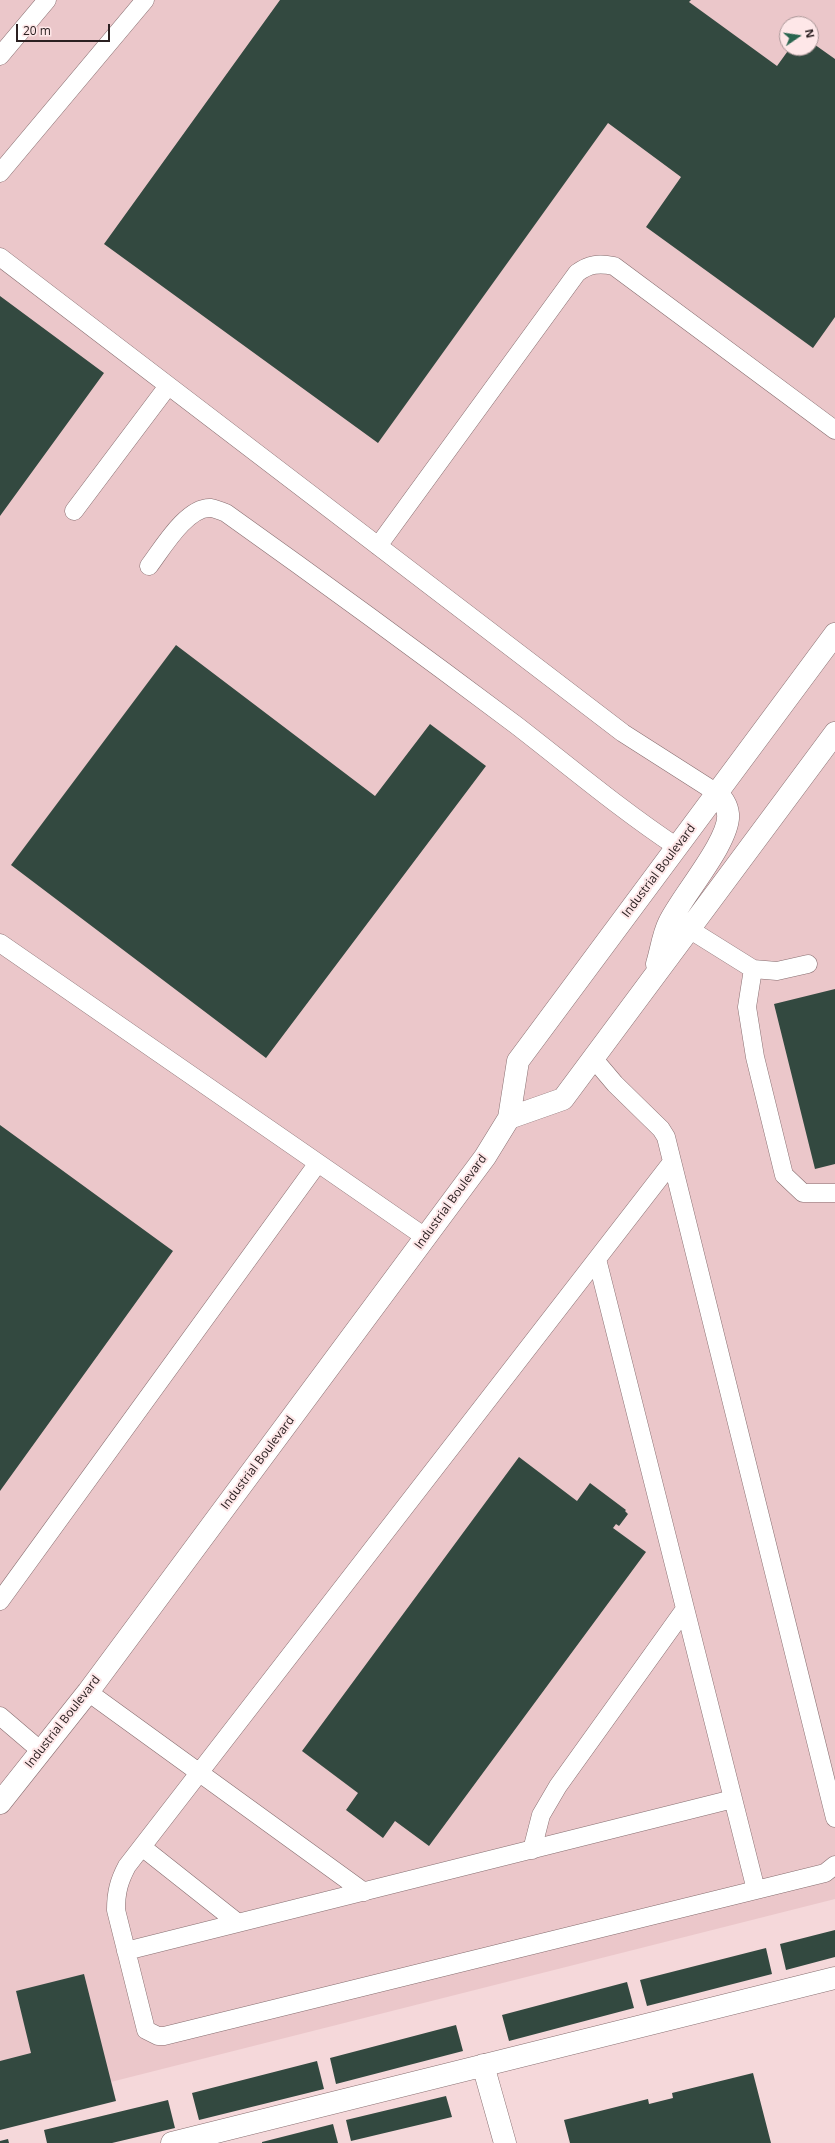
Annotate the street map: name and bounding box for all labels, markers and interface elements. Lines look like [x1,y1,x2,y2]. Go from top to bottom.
scale bar [18,16,112,42]
north arrow [779,16,819,56]
text: 20 m [23,22,51,39]
text: N [802,27,819,39]
street label: Industrial Boulevard [619,821,699,921]
street label: Industrial Boulevard [412,1152,490,1252]
street label: Industrial Boulevard [218,1413,298,1513]
street label: Industrial Boulevard [22,1673,104,1771]

